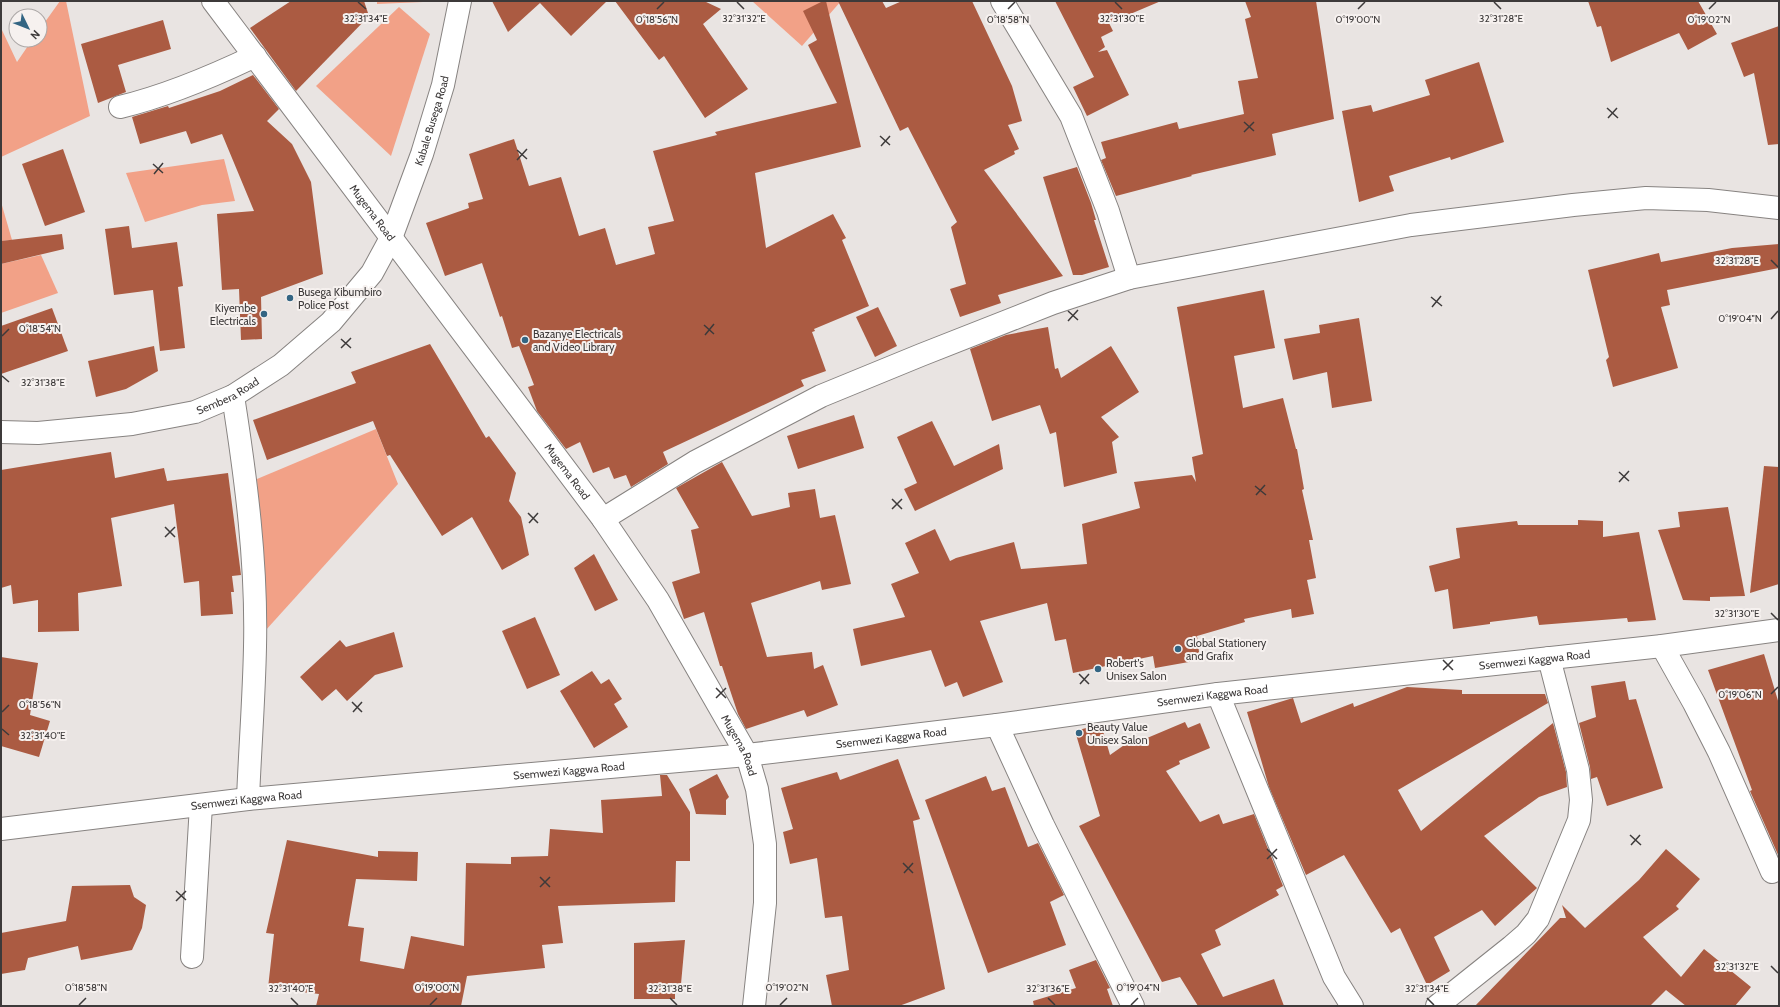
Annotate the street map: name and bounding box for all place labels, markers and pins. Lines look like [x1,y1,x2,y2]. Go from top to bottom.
place label: Busega Kibumbiro Police Post [298,285,382,312]
marker: Busega Kibumbiro Police Post [285,293,295,303]
place label: Kiyembe Electricals [210,301,256,328]
marker: Kiyembe Electricals [259,309,269,319]
place label: Bazanye Electricals and Video Library [533,327,622,354]
marker: Bazanye Electricals and Video Library [520,335,530,345]
place label: Global Stationery and Grafix [1186,636,1267,663]
marker: Global Stationery and Grafix [1173,644,1183,654]
place label: Robert's Unisex Salon [1106,656,1167,683]
marker: Robert's Unisex Salon [1093,664,1103,674]
place label: Beauty Value Unisex Salon [1087,720,1148,747]
marker: Beauty Value Unisex Salon [1074,728,1084,738]

